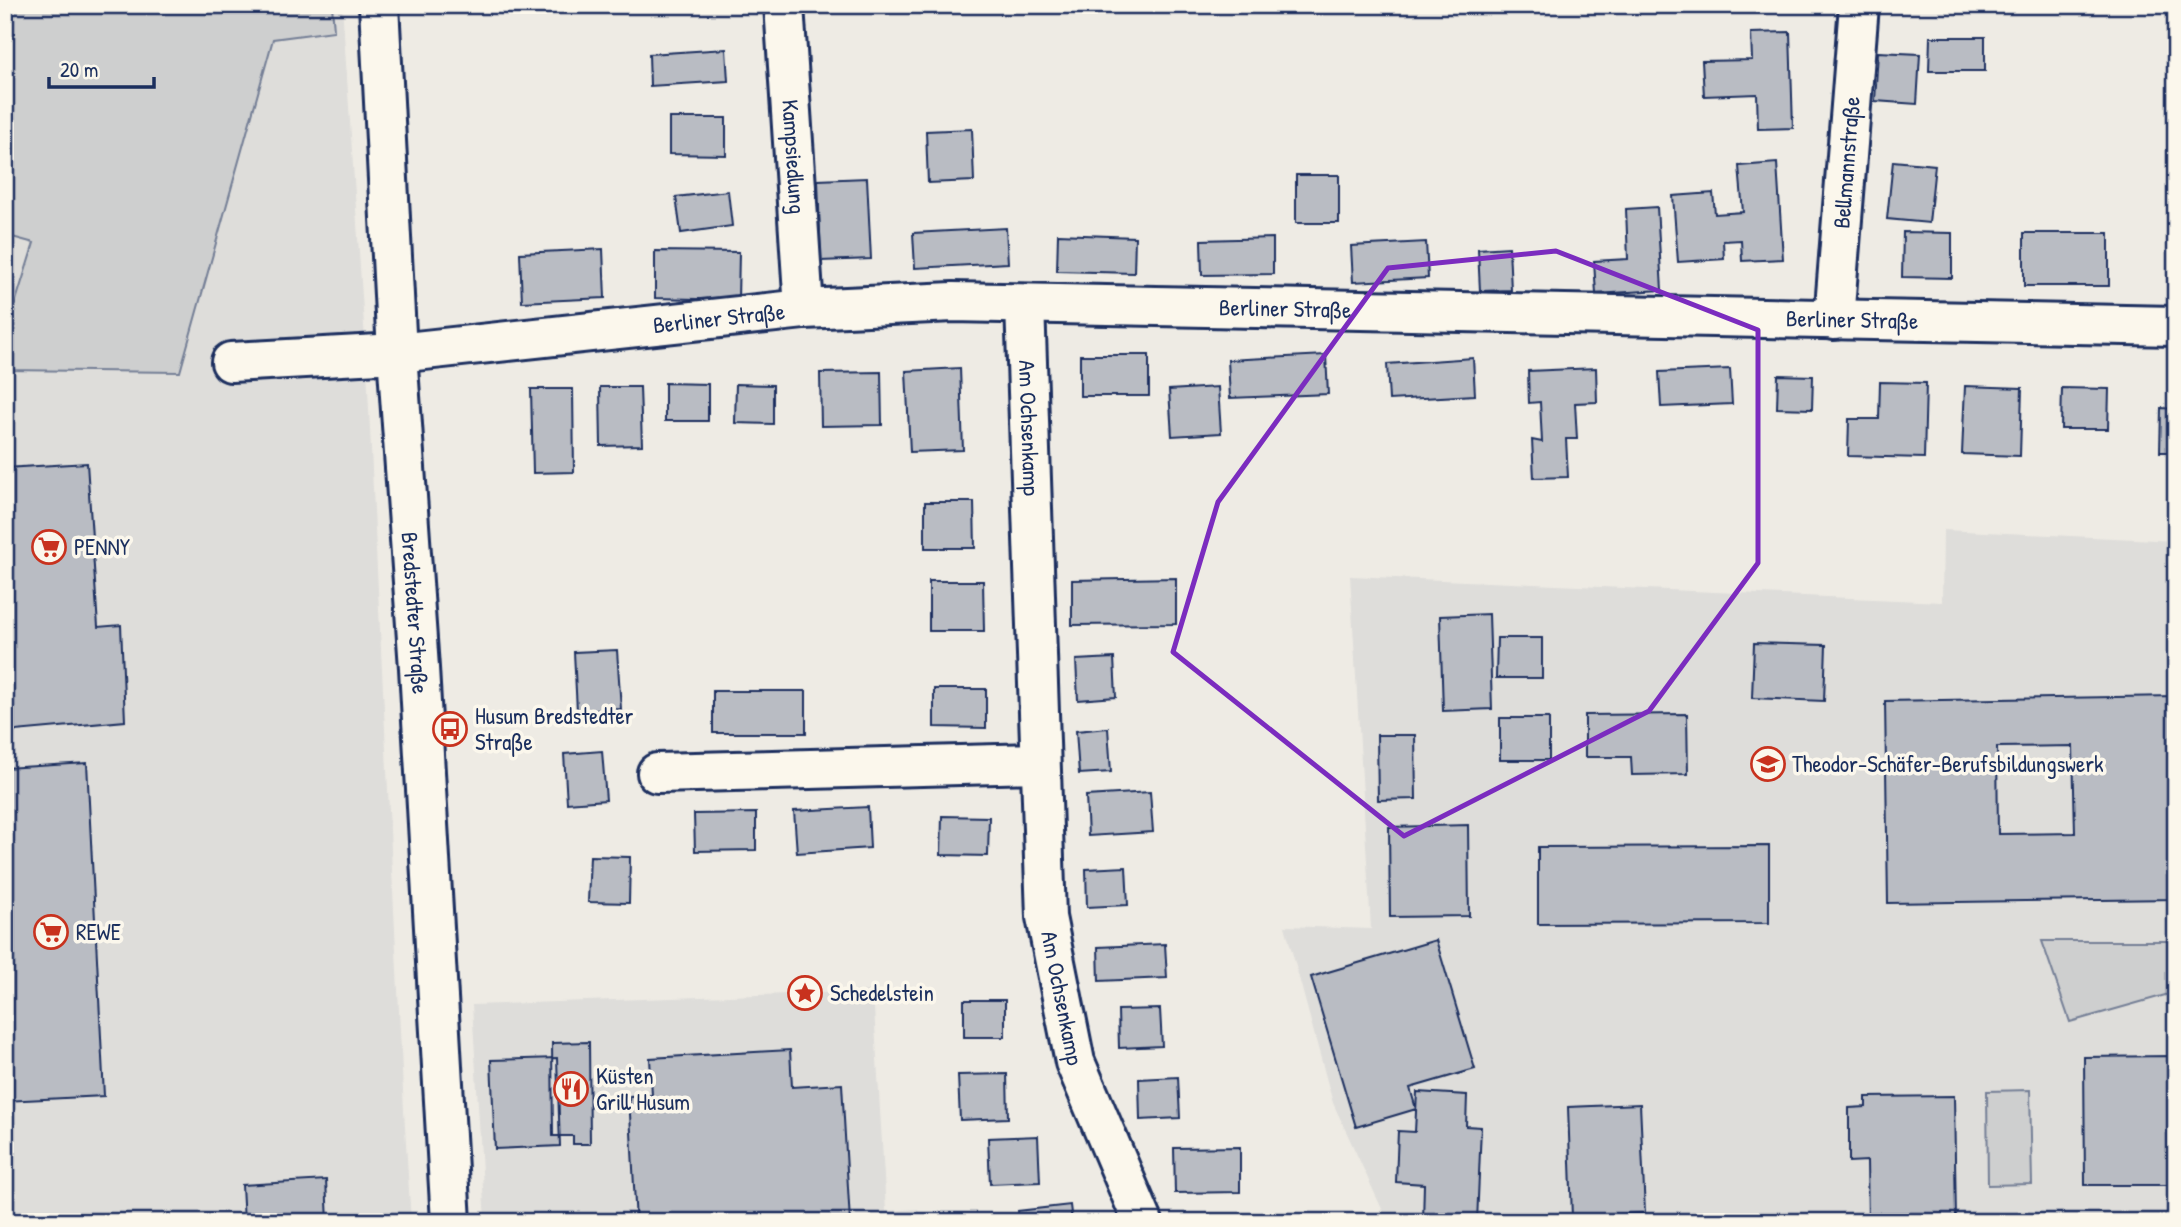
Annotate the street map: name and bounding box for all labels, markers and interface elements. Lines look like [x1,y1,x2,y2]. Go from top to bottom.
scale bar [49,46,154,90]
text: 20 m [60,55,98,84]
street label: Bellmannstraße [1825,95,1867,230]
street label: Kampsiedlung [775,98,814,215]
street label: Berliner Straße [1219,291,1352,325]
street label: Berliner Straße [651,295,786,340]
street label: Berliner Straße [1786,302,1919,336]
street label: Am Ochsenkamp [1012,359,1048,497]
supermarket icon: PENNY [30,528,68,566]
place label: PENNY [74,531,130,562]
street label: Bredstedter Straße [395,531,436,695]
place label: Husum Bredstedter Straße [475,700,634,757]
bus stop icon: Husum Bredstedter Straße [431,710,469,748]
school or university icon: Theodor-Schäfer-Berufsbildungswerk [1749,745,1787,783]
place label: Theodor-Schäfer-Berufsbildungswerk [1792,748,2104,779]
supermarket icon: REWE [32,913,70,951]
place label: REWE [76,916,121,947]
street label: Am Ochsenkamp [1034,928,1091,1068]
place icon: Schedelstein [786,974,824,1012]
place label: Schedelstein [830,977,934,1008]
place label: Küsten Grill Husum [596,1060,690,1117]
restaurant icon: Küsten Grill Husum [552,1070,590,1108]

